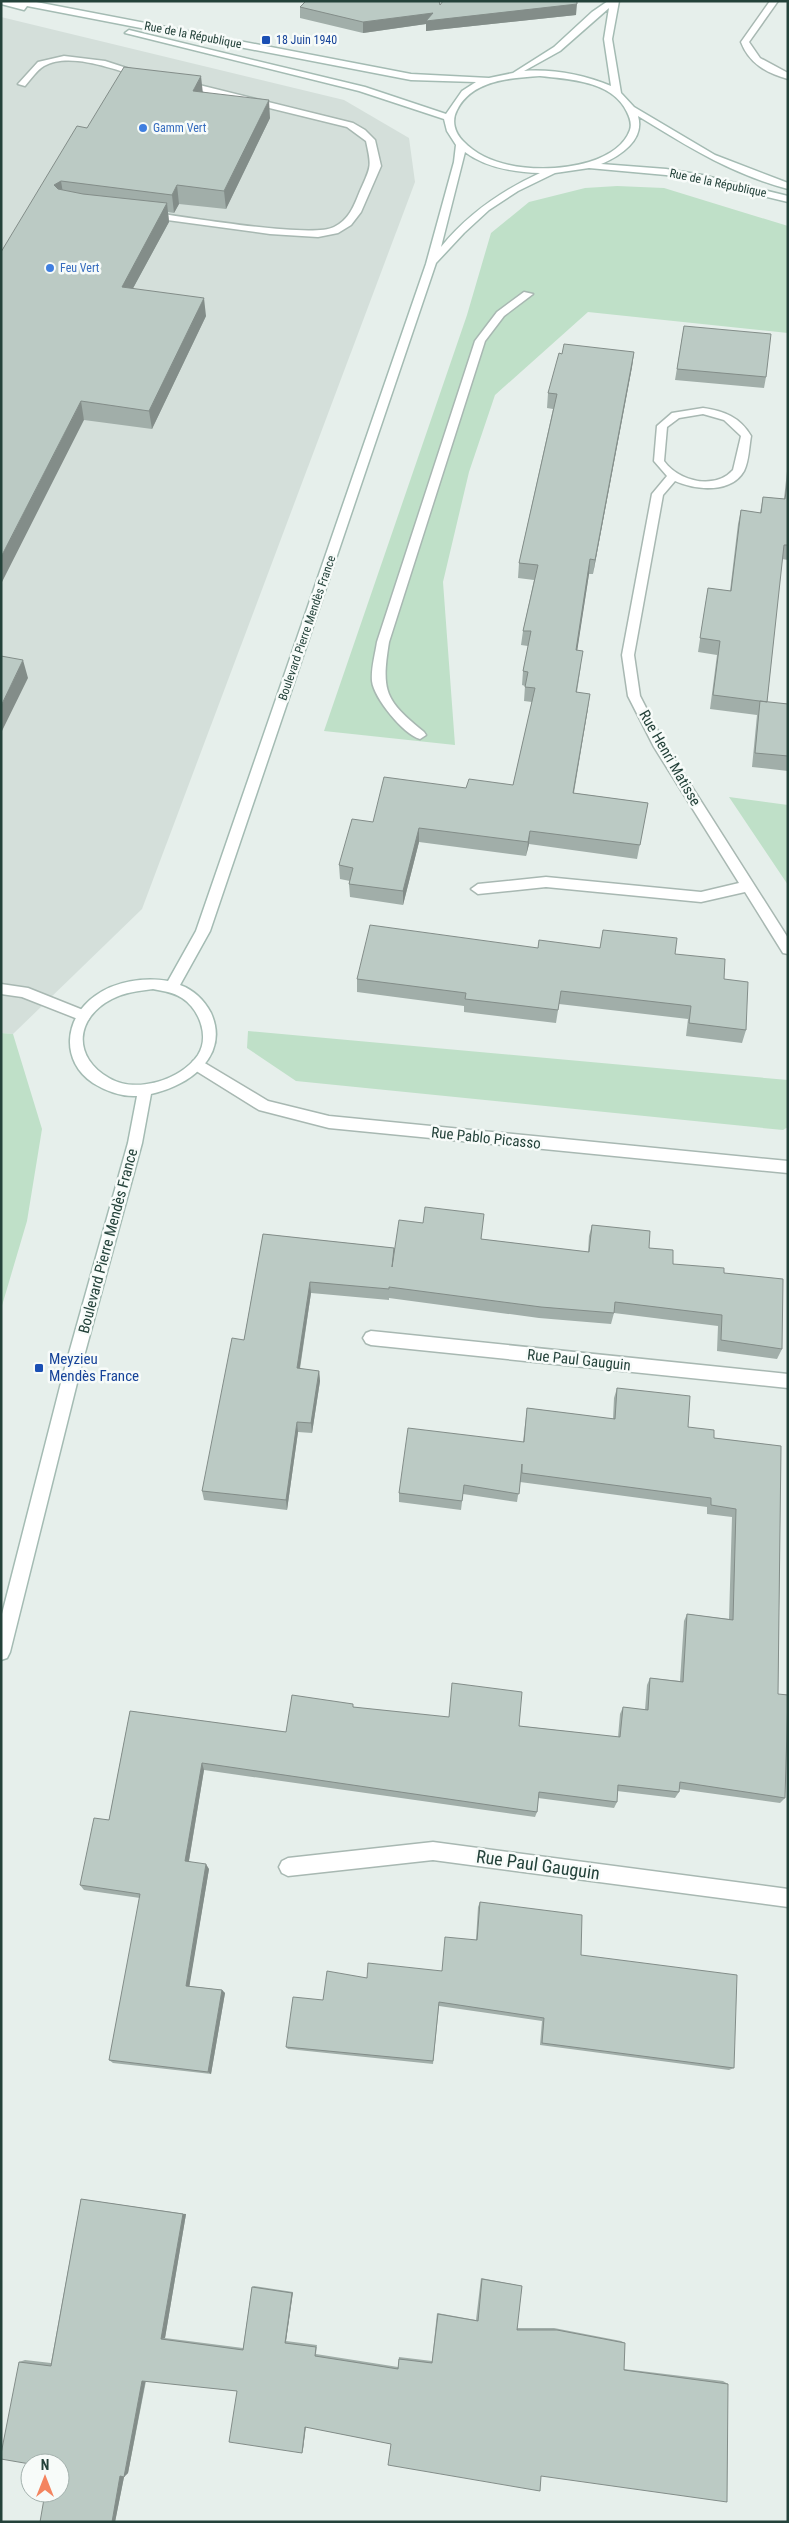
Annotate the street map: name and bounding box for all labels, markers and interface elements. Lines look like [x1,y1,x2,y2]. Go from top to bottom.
street label: Rue de la République [143,19,243,51]
place label: 18 Juin 1940 [276,33,337,47]
marker: 18 Juin 1940 [260,34,272,46]
place label: Gamm Vert [153,121,207,135]
marker: Gamm Vert [137,122,149,134]
street label: Rue de la République [668,166,768,200]
place label: Feu Vert [60,261,100,275]
marker: Feu Vert [44,262,56,274]
street label: Boulevard Pierre Mendès France [276,553,339,702]
street label: Rue Henri Matisse [635,707,705,809]
street label: Rue Pablo Picasso [430,1123,542,1153]
street label: Boulevard Pierre Mendès France [75,1147,141,1335]
street label: Rue Paul Gauguin [526,1346,632,1374]
place label: Meyzieu Mendès France [49,1350,139,1385]
marker: Meyzieu Mendès France [33,1362,45,1374]
street label: Rue Paul Gauguin [475,1845,601,1884]
north arrow [20,2453,70,2503]
text: N [41,2457,49,2473]

